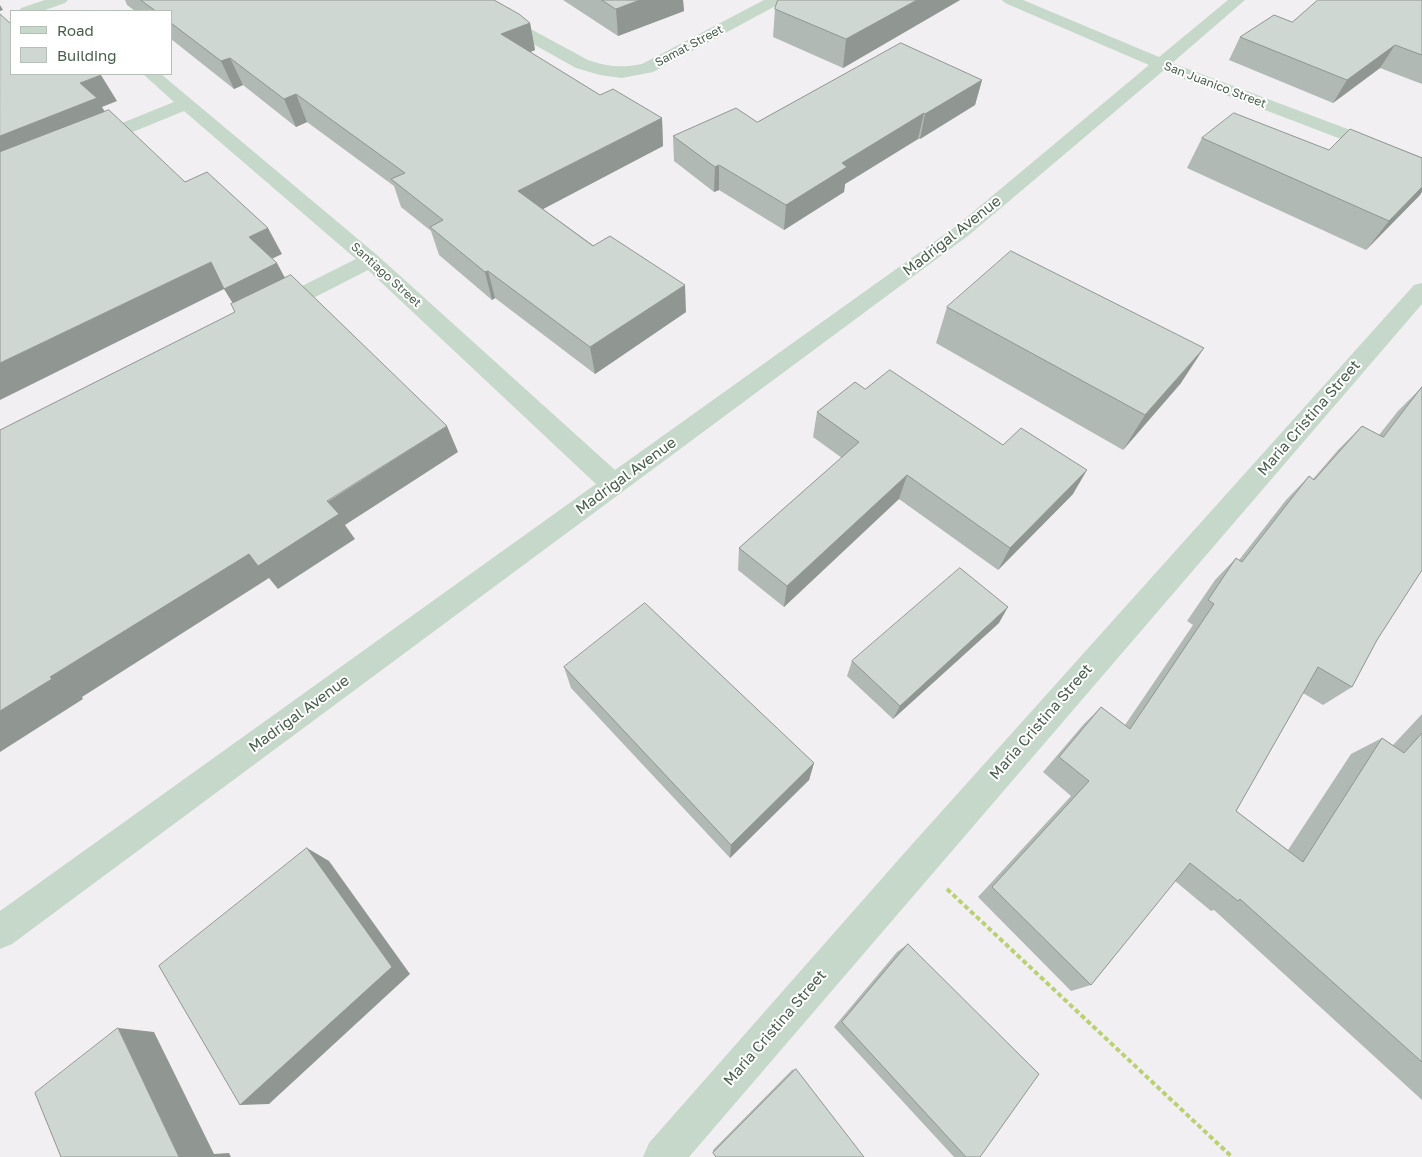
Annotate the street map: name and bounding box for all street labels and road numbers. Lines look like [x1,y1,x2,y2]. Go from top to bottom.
street label: Samat Street [652,22,726,70]
street label: San Juanico Street [1162,59,1268,111]
street label: Madrigal Avenue [899,192,1005,280]
street label: Santiago Street [348,240,424,310]
street label: Maria Cristina Street [1254,356,1364,480]
street label: Madrigal Avenue [572,434,680,518]
street label: Maria Cristina Street [986,660,1096,784]
street label: Madrigal Avenue [245,672,353,756]
street label: Maria Cristina Street [720,966,830,1090]

